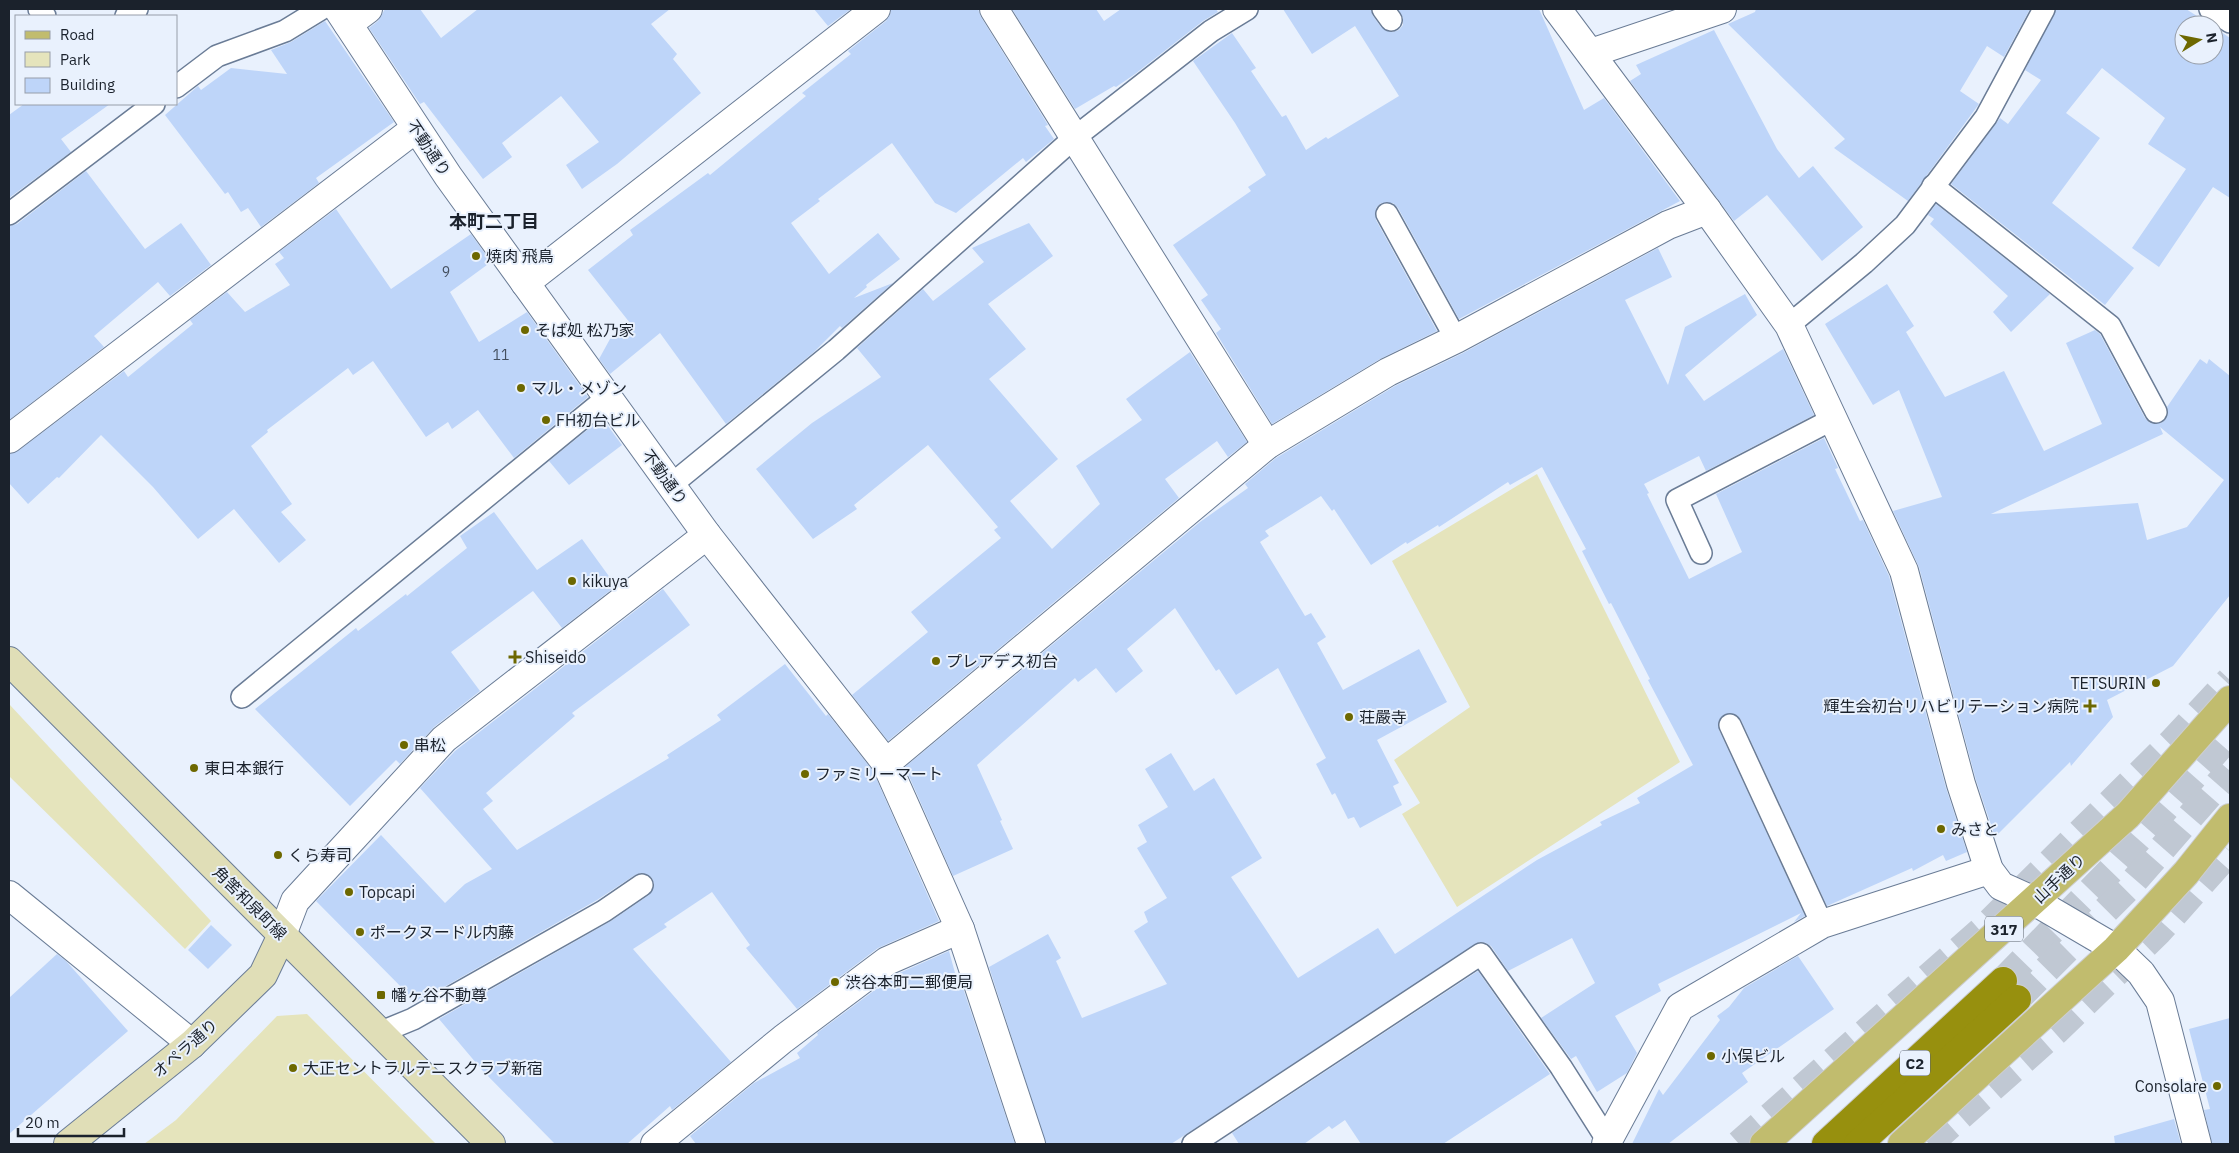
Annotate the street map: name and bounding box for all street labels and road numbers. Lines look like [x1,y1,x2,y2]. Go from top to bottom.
street label: 不動通り [403,116,455,180]
street label: 不動通り [638,445,692,509]
street label: 山手通り [2029,849,2089,907]
street label: 角筈和泉町線 [209,862,291,944]
road number: 317 [1985,916,2023,942]
street label: オペラ通り [148,1014,222,1082]
road number: C2 [1900,1050,1930,1076]

